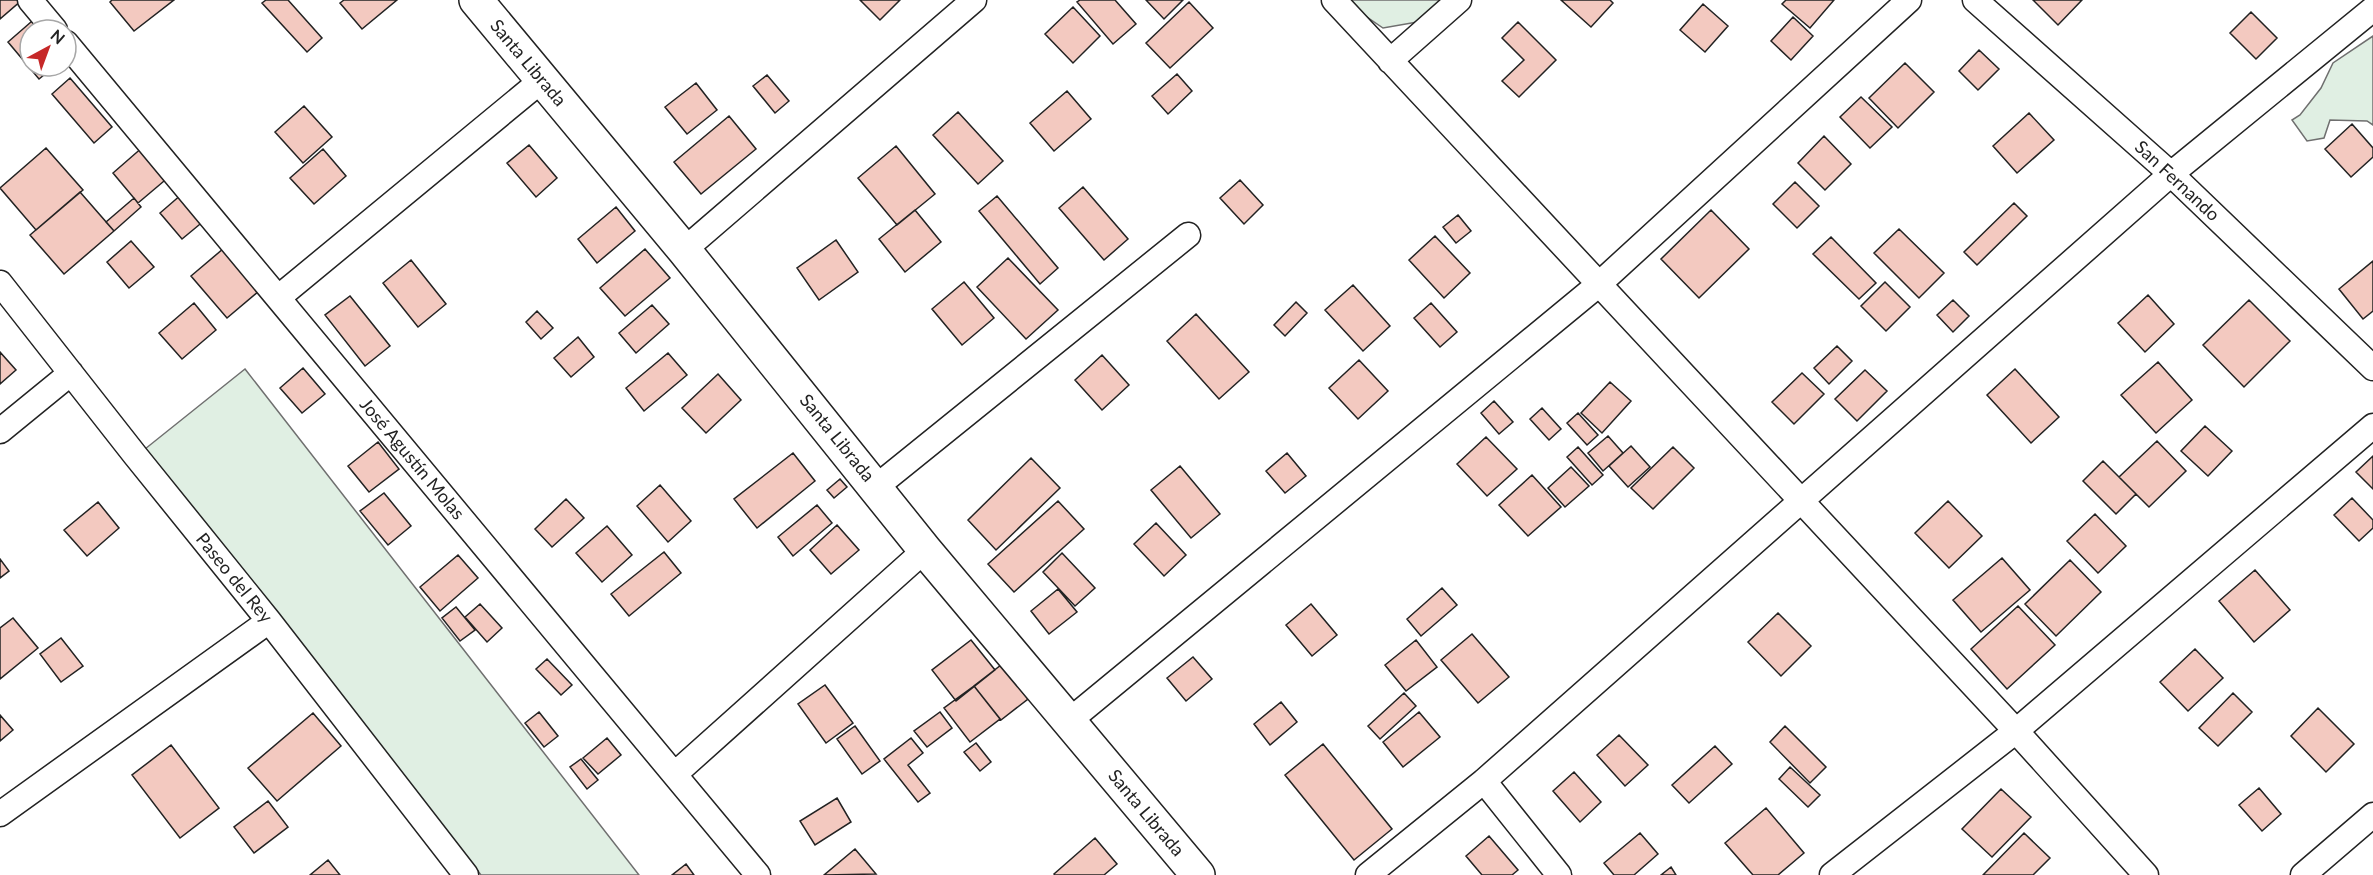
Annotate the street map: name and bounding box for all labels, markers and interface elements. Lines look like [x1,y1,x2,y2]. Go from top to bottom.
street label: Santa Librada [486,14,571,110]
north arrow [18,18,78,78]
text: N [47,25,69,48]
street label: San Fernando [2131,135,2225,225]
street label: Santa Librada [796,389,880,486]
street label: José Agustín Molas [356,393,470,524]
street label: Paseo del Rey [192,528,278,627]
street label: Santa Librada [1104,764,1189,860]

